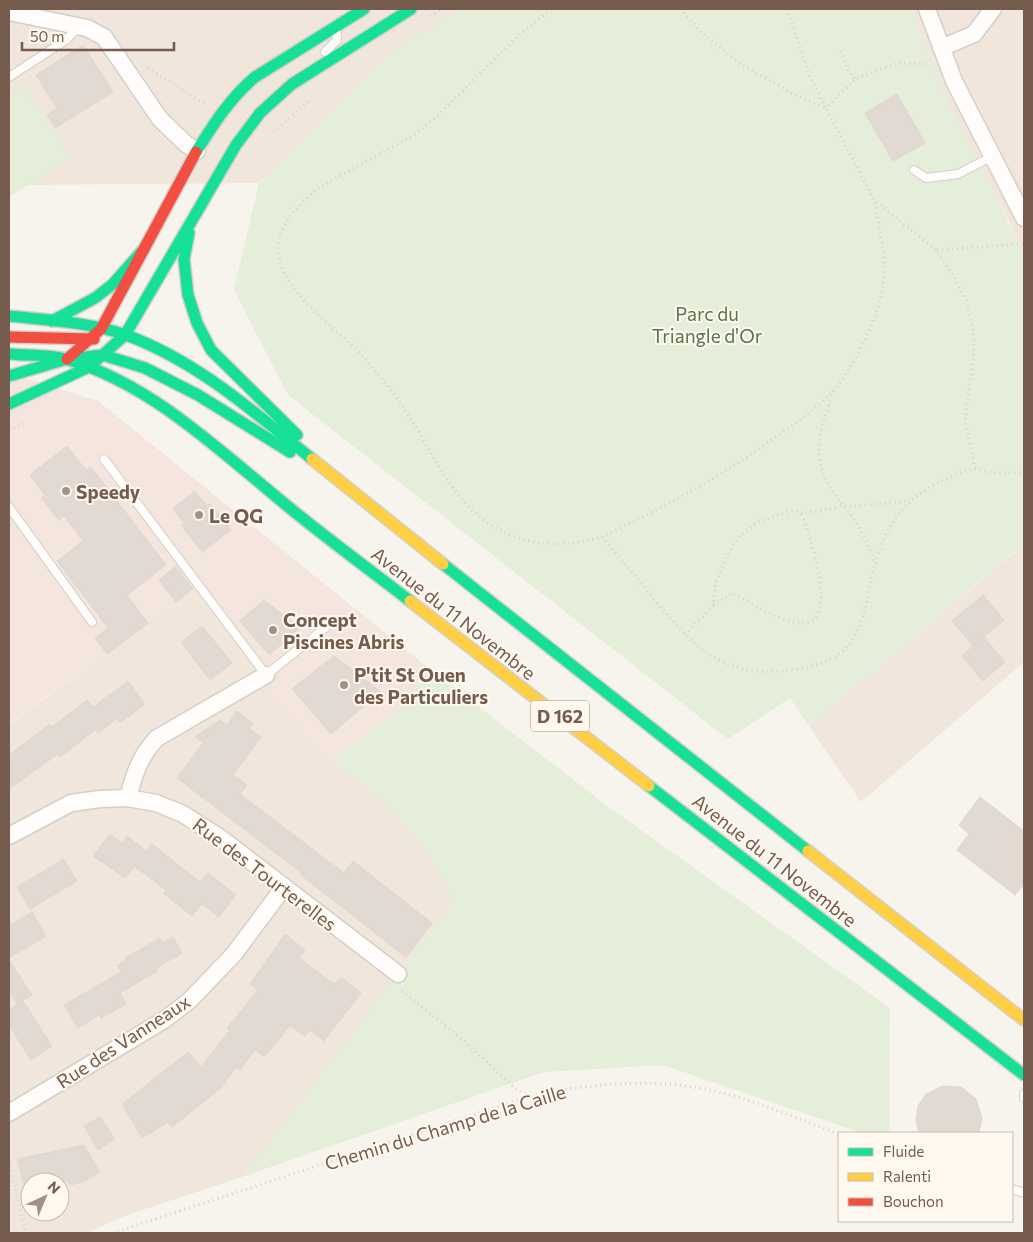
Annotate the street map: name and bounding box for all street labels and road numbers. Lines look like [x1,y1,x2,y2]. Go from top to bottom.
street label: Avenue du 11 Novembre [367,542,541,684]
road number: D 162 [531,700,589,731]
street label: Avenue du 11 Novembre [688,789,862,931]
street label: Rue des Tourterelles [189,813,341,935]
street label: Rue des Vanneaux [52,989,194,1093]
street label: Chemin du Champ de la Caille [322,1079,568,1175]

